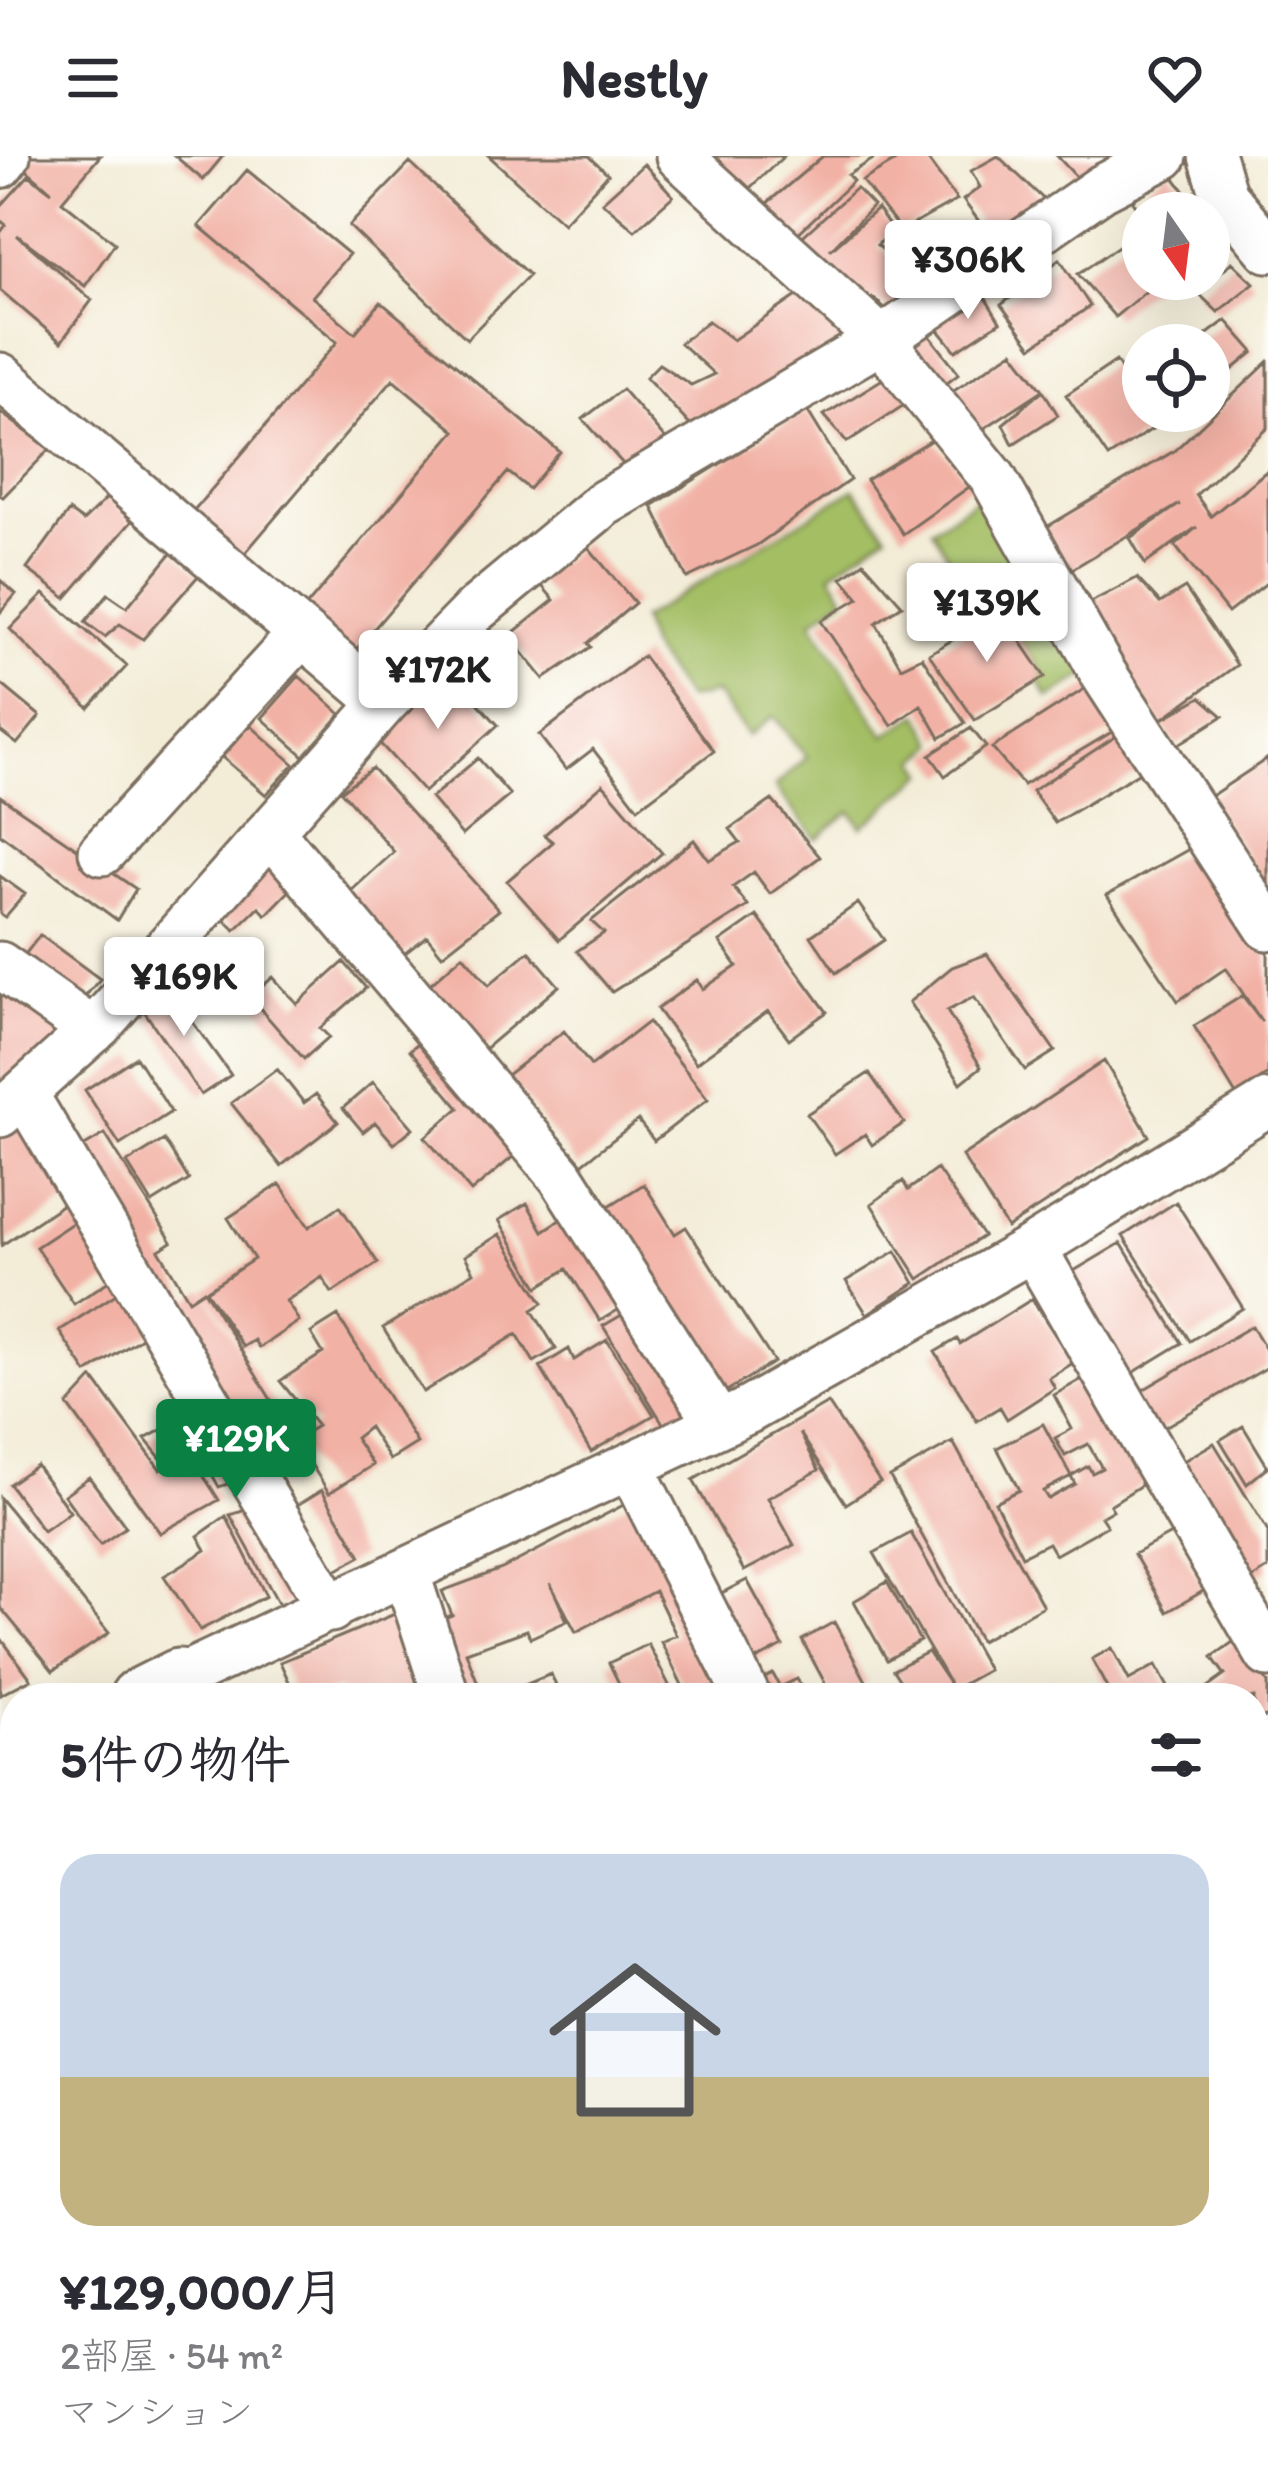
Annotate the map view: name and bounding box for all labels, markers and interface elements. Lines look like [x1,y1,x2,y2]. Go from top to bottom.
icon: menu [60,45,126,111]
icon: heart [1142,45,1208,111]
text: Nestly [560,46,708,111]
north arrow [1122,192,1230,300]
map controls [1122,192,1230,432]
pin: ¥306K [884,220,1052,322]
text: ¥306K [912,235,1024,282]
button: locate [1122,324,1230,432]
pin: ¥139K [903,563,1071,665]
text: ¥139K [934,578,1040,625]
pin: ¥172K [354,630,522,732]
text: ¥172K [386,645,490,692]
pin: ¥169K [100,937,268,1039]
text: ¥169K [131,952,237,999]
pin: ¥129K [152,1399,320,1501]
text: ¥129K [183,1414,289,1461]
icon: filters [1143,1722,1209,1788]
text: 5件の物件 [60,1729,291,1790]
icon: home [527,1932,743,2148]
text: ¥129,000/月 [60,2261,345,2322]
text: 2部屋 · 54 m² [60,2332,283,2379]
text: マンション [60,2388,253,2435]

